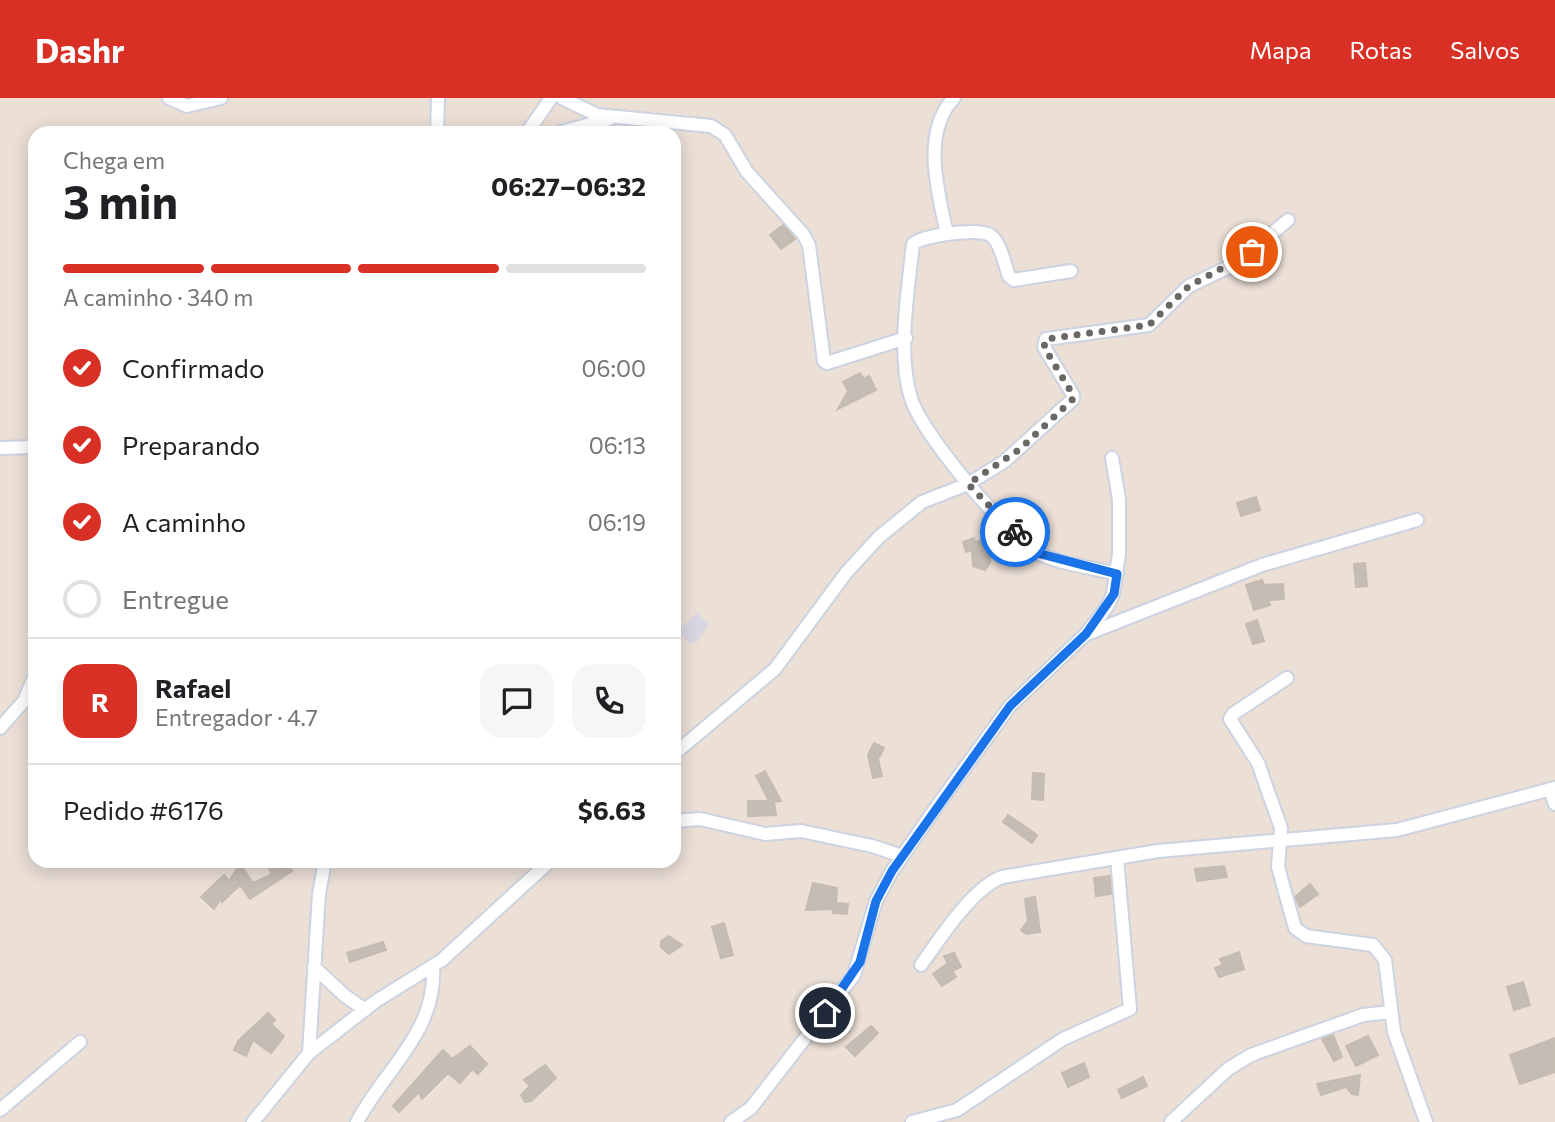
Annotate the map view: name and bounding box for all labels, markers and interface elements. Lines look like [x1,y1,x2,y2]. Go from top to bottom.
text: Dashr [35,29,125,70]
text: Mapa [1250,35,1312,64]
text: Rotas [1350,35,1412,64]
text: Salvos [1450,35,1520,64]
text: Chega em [63,146,165,174]
text: 06:27–06:32 [491,170,646,201]
text: 3 min [63,172,178,228]
pin [1222,222,1282,282]
icon: bag [1233,233,1271,271]
text: A caminho · 340 m [63,283,253,311]
icon: check [63,349,101,387]
text: Confirmado [122,352,264,383]
text: 06:00 [582,354,646,382]
icon: check [63,426,101,464]
text: Preparando [122,429,260,460]
text: 06:13 [589,431,646,459]
courier [980,497,1050,567]
icon: check [63,503,101,541]
text: A caminho [122,506,246,537]
text: 06:19 [588,508,646,536]
icon: bike [996,513,1034,551]
text: Entregue [122,583,229,614]
button: chat [480,664,554,738]
button: phone [572,664,646,738]
text: Rafael [155,672,231,703]
text: R [91,686,109,717]
text: Entregador · 4.7 [155,703,318,731]
text: Pedido #6176 [63,794,224,825]
text: $6.63 [578,794,646,825]
pin [795,983,855,1043]
icon: home [806,994,844,1032]

